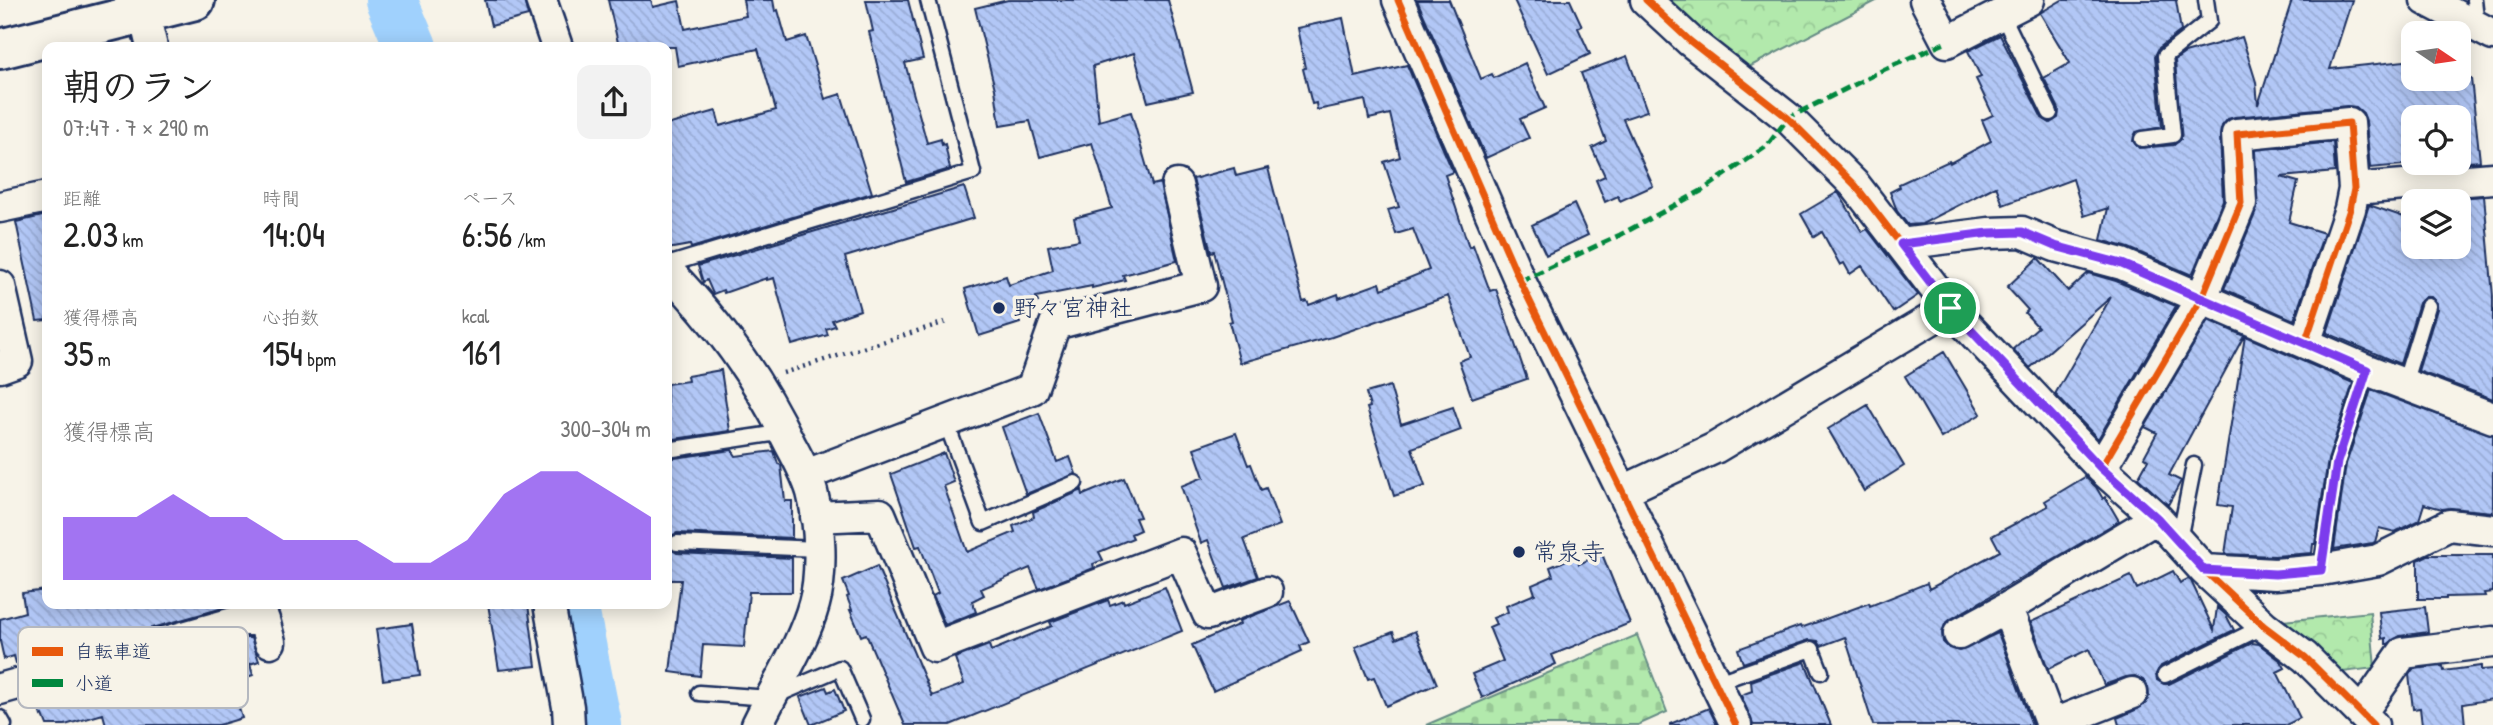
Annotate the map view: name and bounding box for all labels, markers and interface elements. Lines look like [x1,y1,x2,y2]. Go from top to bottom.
north arrow [2401,21,2471,91]
map controls [2401,21,2471,259]
text: 朝のラン [63,60,215,112]
button: share [577,65,651,139]
button: locate [2401,105,2471,175]
text: 07:47 · 7 × 290 m [63,112,209,143]
text: 距離 [63,185,101,211]
text: 時間 [262,185,300,211]
text: ペース [462,185,518,211]
button: layers [2401,189,2471,259]
text: 2.03 [63,211,118,258]
text: 14:04 [262,211,325,258]
text: 6:56 [462,211,513,258]
text: km [118,227,143,253]
text: /km [513,227,546,253]
pin [1920,278,1980,338]
icon: arrive [1931,289,1969,327]
place label: 野々宮神社 [1013,291,1133,323]
marker: 野々宮神社 [991,300,1007,316]
text: kcal [462,303,489,329]
text: 獲得標高 [63,304,139,330]
text: 心拍数 [262,304,319,330]
text: 161 [462,329,501,376]
text: 35 [63,330,94,377]
text: 154 [262,330,303,377]
text: m [94,346,111,372]
text: bpm [303,346,336,372]
text: 300–304 m [560,413,651,444]
text: 獲得標高 [63,416,155,447]
place label: 常泉寺 [1533,535,1605,567]
marker: 常泉寺 [1511,544,1527,560]
legend [18,627,248,708]
text: 自転車道 [75,638,151,664]
text: 小道 [75,670,113,696]

